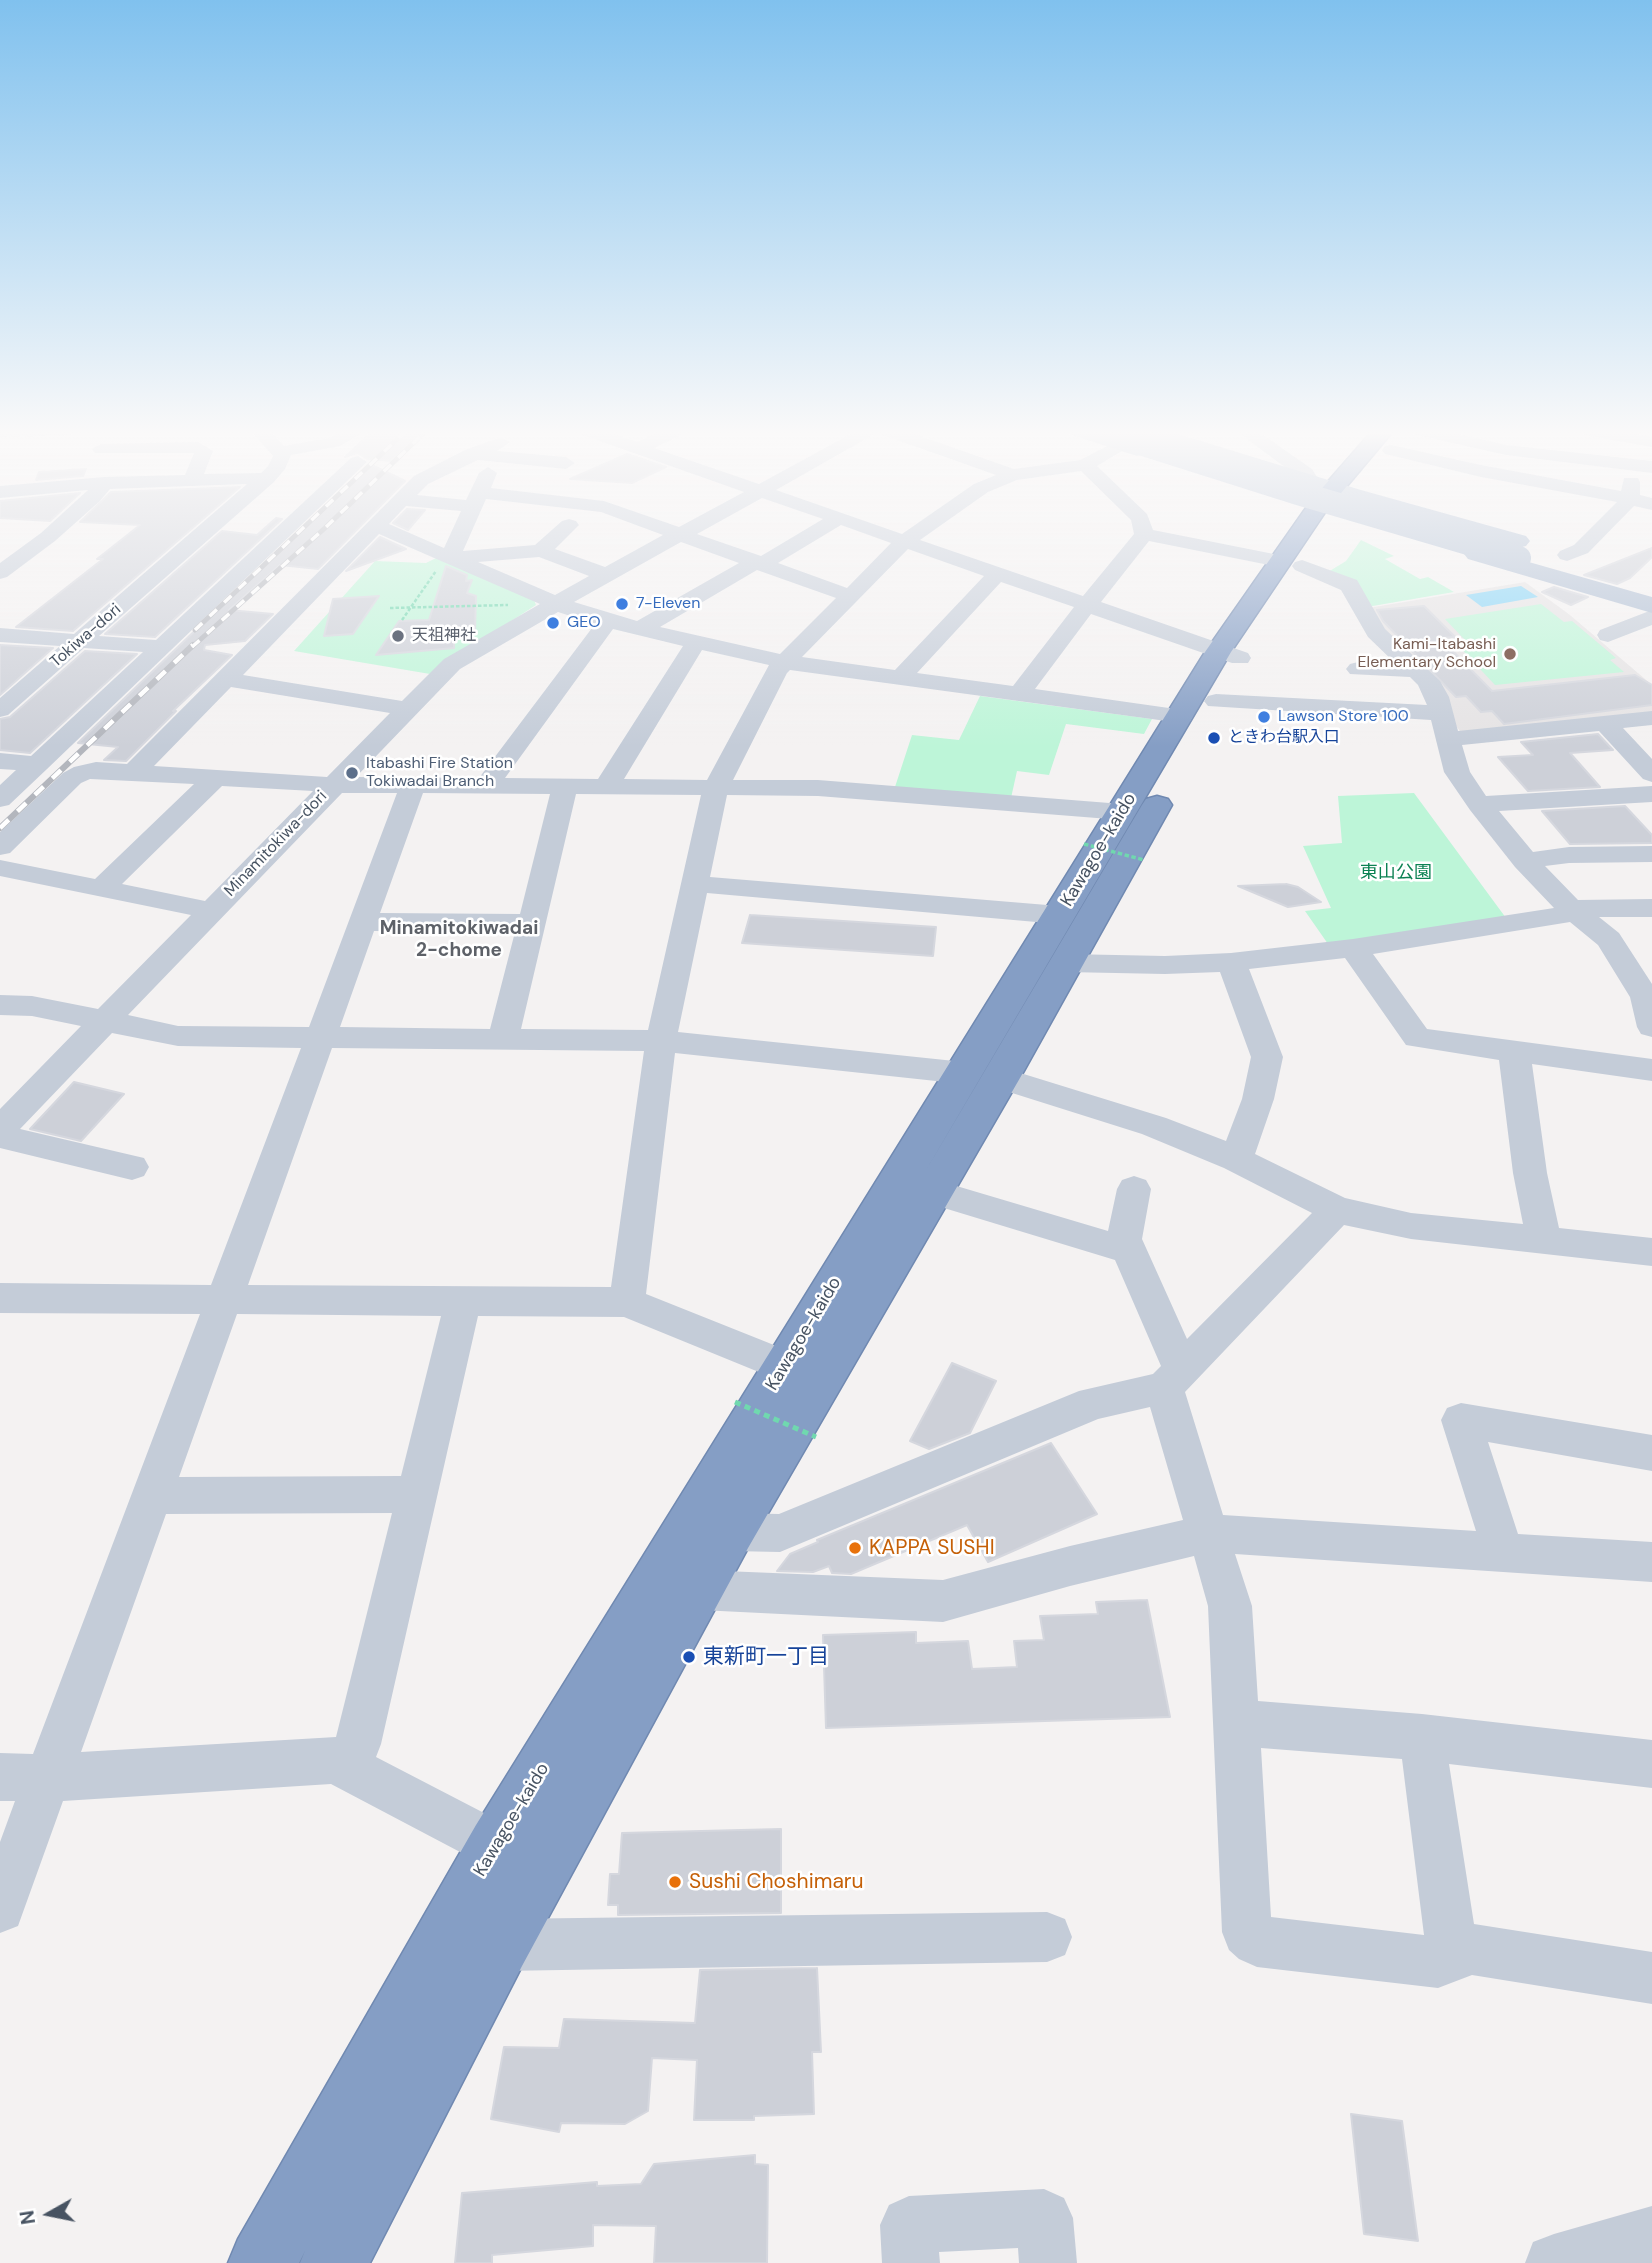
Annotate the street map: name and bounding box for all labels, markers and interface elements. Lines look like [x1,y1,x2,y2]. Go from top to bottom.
place label: 7-Eleven [636,594,700,614]
marker: 7-Eleven [614,596,630,612]
street label: Tokiwa-dori [47,600,125,672]
place label: GEO [567,613,601,633]
marker: GEO [545,615,561,631]
place label: 天祖神社 [412,626,476,646]
marker: 天祖神社 [390,628,406,644]
place label: Kami-Itabashi Elementary School [1358,635,1496,673]
marker: Kami-Itabashi Elementary School [1502,646,1518,662]
place label: Lawson Store 100 [1278,707,1409,727]
marker: Lawson Store 100 [1256,709,1272,725]
place label: ときわ台駅入口 [1228,728,1340,748]
marker: ときわ台駅入口 [1206,730,1222,746]
place label: Itabashi Fire Station Tokiwadai Branch [366,754,513,792]
marker: Itabashi Fire Station Tokiwadai Branch [344,765,360,781]
street label: Minamitokiwa-dori [221,787,331,901]
street label: Kawagoe-kaido [1057,789,1141,911]
park label: 東山公園 [1360,862,1432,884]
district label: Minamitokiwadai 2-chome [380,918,538,962]
street label: Kawagoe-kaido [762,1273,846,1395]
place label: KAPPA SUSHI [869,1535,995,1561]
marker: KAPPA SUSHI [847,1540,863,1556]
place label: 東新町一丁目 [703,1644,829,1670]
marker: 東新町一丁目 [681,1649,697,1665]
street label: Kawagoe-kaido [470,1759,554,1881]
place label: Sushi Choshimaru [689,1869,864,1895]
marker: Sushi Choshimaru [667,1874,683,1890]
north arrow [14,2179,84,2249]
text: N [14,2209,41,2226]

